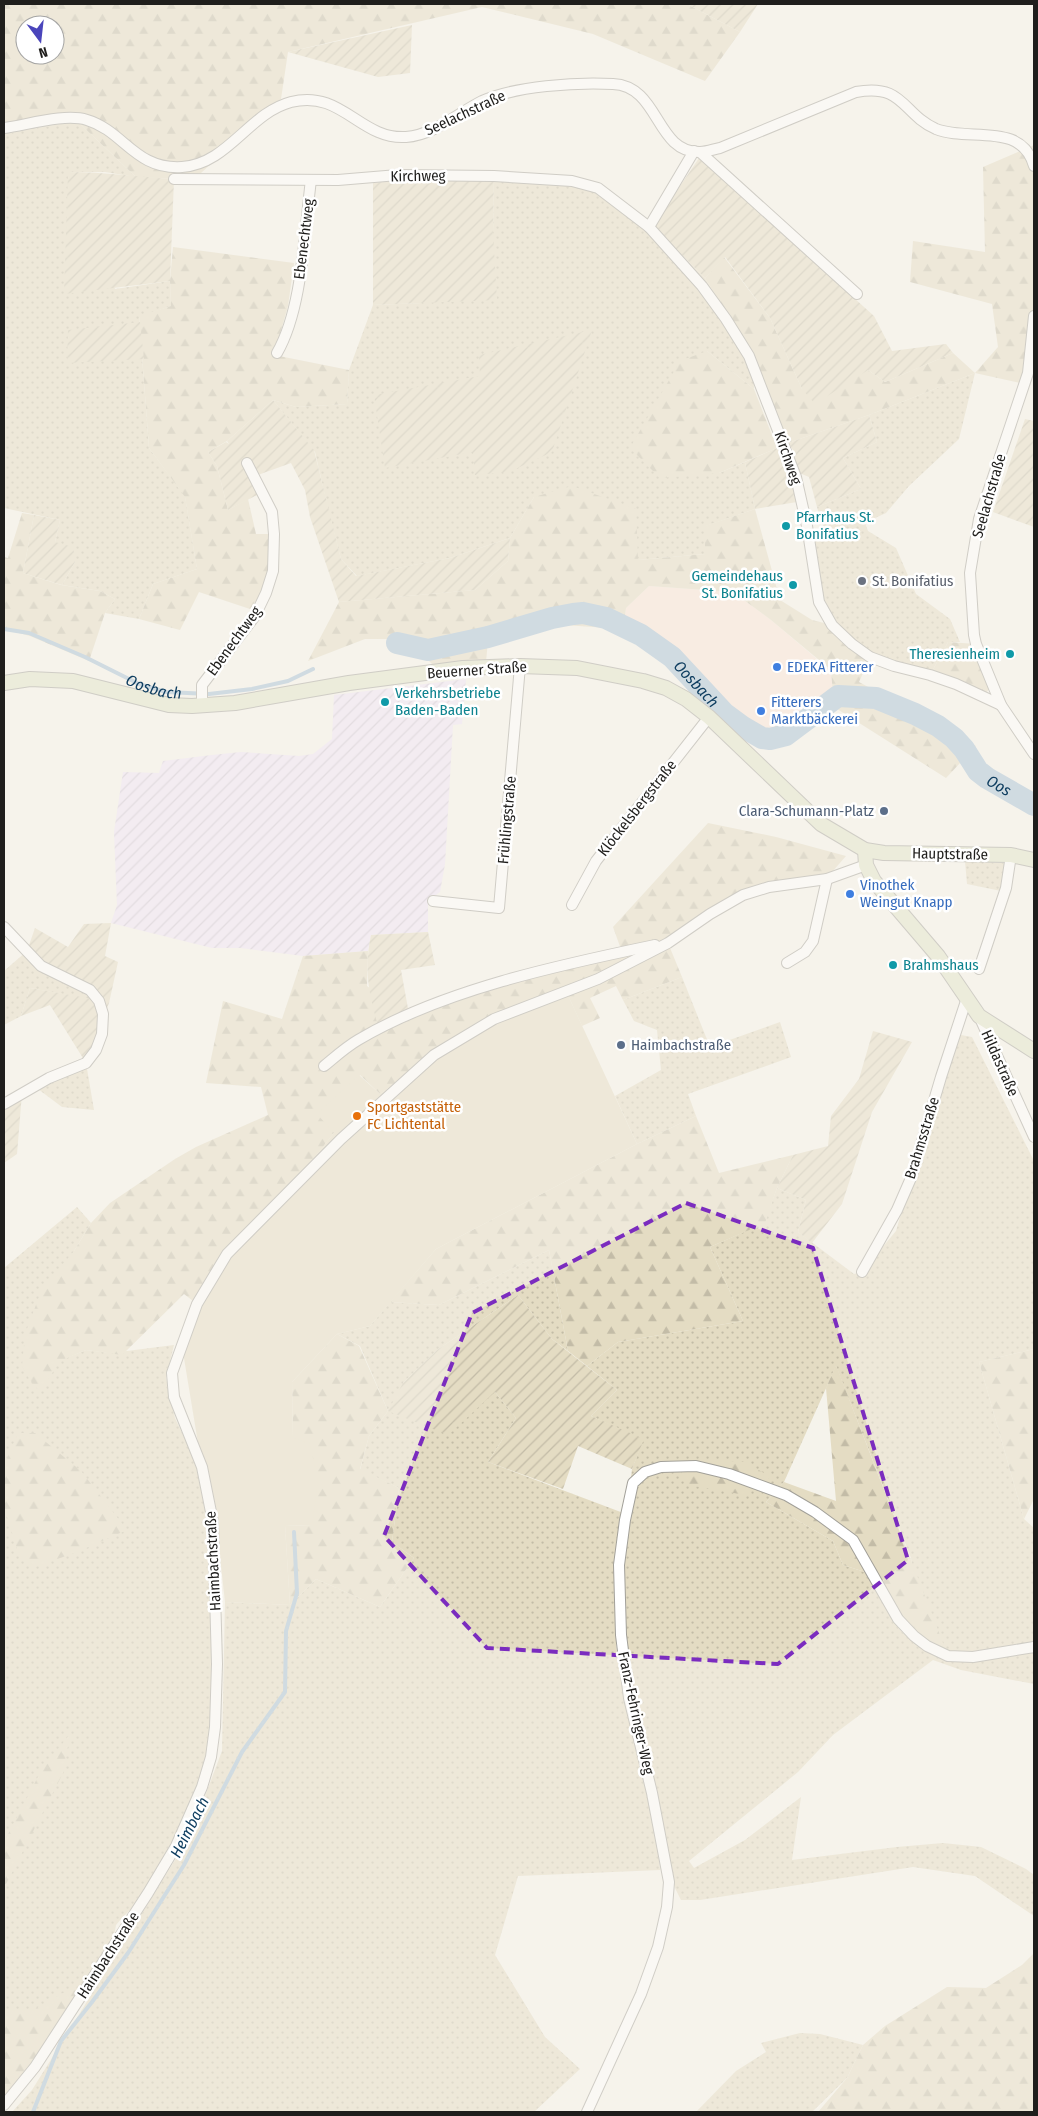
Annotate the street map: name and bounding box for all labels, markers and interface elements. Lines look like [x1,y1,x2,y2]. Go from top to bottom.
north arrow [15,15,65,65]
text: N [37,43,49,61]
street label: Seelachstraße [422,87,508,139]
street label: Kirchweg [390,167,446,185]
street label: Ebenechtweg [290,198,318,280]
street label: Kirchweg [771,429,805,487]
street label: Seelachstraße [968,452,1010,540]
place label: Pfarrhaus St. Bonifatius [796,508,875,543]
marker: Pfarrhaus St. Bonifatius [780,520,792,532]
place label: Gemeindehaus St. Bonifatius [691,567,783,602]
place label: St. Bonifatius [872,572,953,590]
marker: St. Bonifatius [856,575,868,587]
marker: Gemeindehaus St. Bonifatius [787,579,799,591]
street label: Ebenechtweg [203,603,265,679]
place label: Theresienheim [909,645,1000,663]
marker: Theresienheim [1004,648,1016,660]
water label: Oosbach [670,656,723,711]
street label: Beuerner Straße [426,658,528,682]
place label: EDEKA Fitterer [787,658,874,676]
marker: EDEKA Fitterer [771,661,783,673]
water label: Oosbach [123,670,182,703]
place label: Verkehrsbetriebe Baden-Baden [395,684,501,719]
place label: Fitterers Marktbäckerei [771,693,858,728]
marker: Verkehrsbetriebe Baden-Baden [379,696,391,708]
marker: Fitterers Marktbäckerei [755,705,767,717]
street label: Klöckelsbergstraße [594,756,680,860]
water label: Oos [983,771,1015,800]
street label: Frühlingstraße [494,775,520,865]
place label: Clara-Schumann-Platz [739,802,874,820]
marker: Clara-Schumann-Platz [878,805,890,817]
street label: Hauptstraße [912,844,988,864]
place label: Vinothek Weingut Knapp [860,876,953,911]
marker: Vinothek Weingut Knapp [844,888,856,900]
place label: Brahmshaus [903,956,979,974]
marker: Brahmshaus [887,959,899,971]
street label: Hildastraße [977,1027,1023,1099]
place label: Haimbachstraße [631,1036,731,1054]
marker: Haimbachstraße [615,1039,627,1051]
street label: Brahmsstraße [901,1095,943,1181]
place label: Sportgaststätte FC Lichtental [367,1098,461,1133]
marker: Sportgaststätte FC Lichtental [351,1110,363,1122]
street label: Haimbachstraße [201,1511,225,1611]
street label: Franz-Fehringer-Weg [614,1650,658,1776]
water label: Heimbach [166,1794,213,1861]
street label: Haimbachstraße [73,1908,143,2002]

